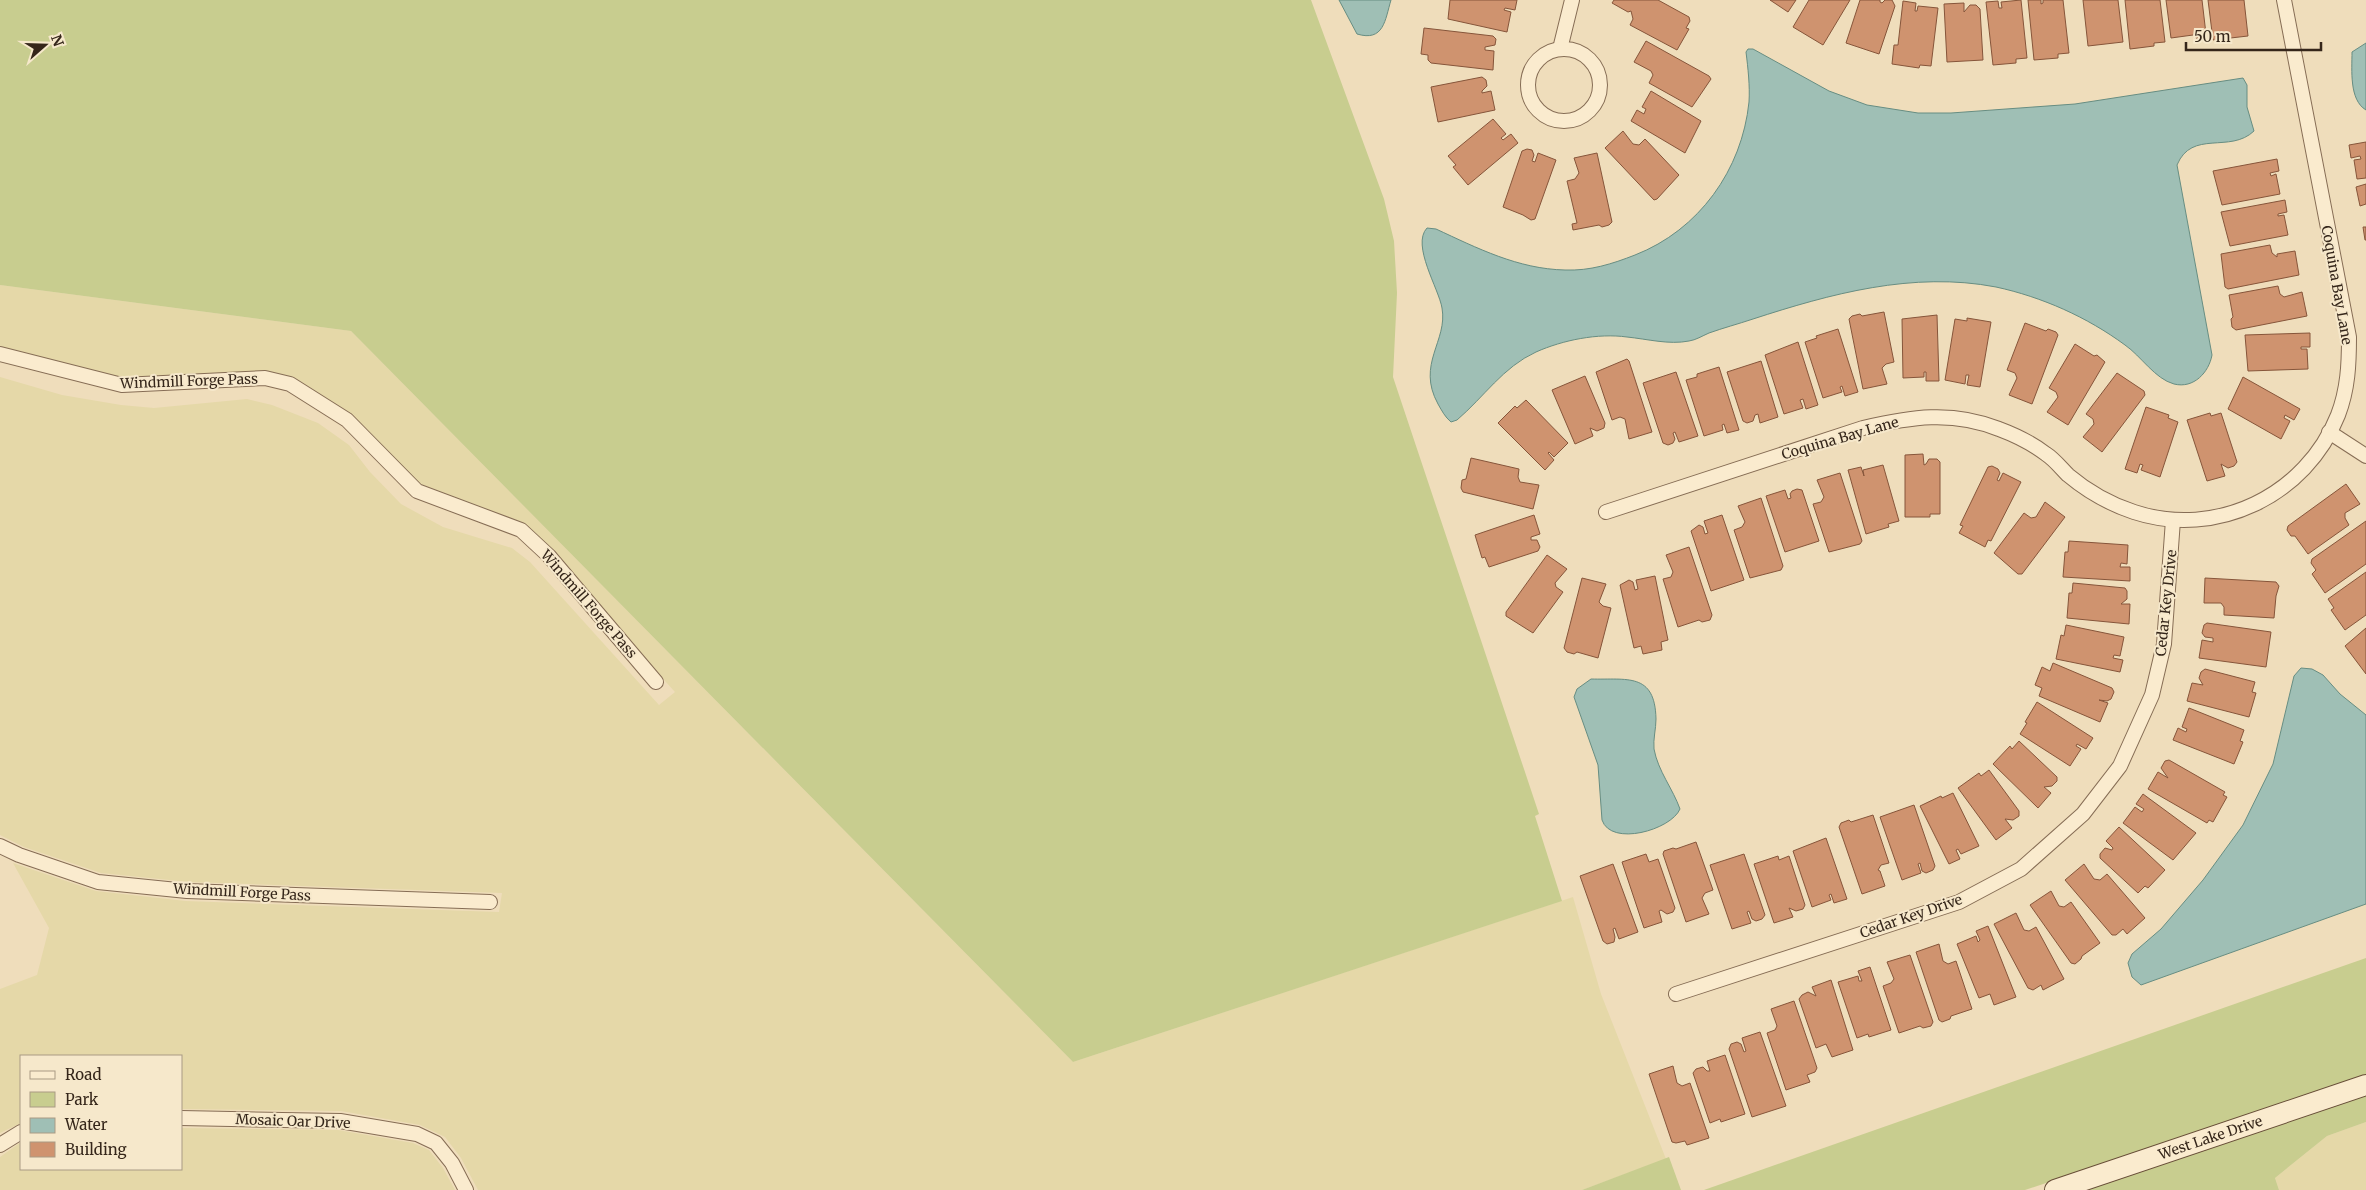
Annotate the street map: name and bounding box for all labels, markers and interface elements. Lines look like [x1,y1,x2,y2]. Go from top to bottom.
north arrow [20,20,70,70]
scale bar [2186,20,2321,52]
text: 50 m [2194,27,2231,46]
text: N [47,32,68,49]
street label: Coquina Bay Lane [2318,224,2356,346]
street label: Windmill Forge Pass [119,370,258,392]
street label: Coquina Bay Lane [1779,413,1901,463]
street label: Windmill Forge Pass [536,545,641,662]
street label: Cedar Key Drive [2151,549,2181,657]
street label: Windmill Forge Pass [172,879,311,905]
street label: Cedar Key Drive [1857,890,1965,942]
legend [20,1055,182,1170]
text: Road [65,1065,101,1084]
text: Park [65,1090,99,1109]
street label: Mosaic Oar Drive [235,1110,351,1132]
street label: West Lake Drive [2155,1112,2265,1164]
text: Water [64,1115,108,1134]
text: Building [65,1140,127,1159]

